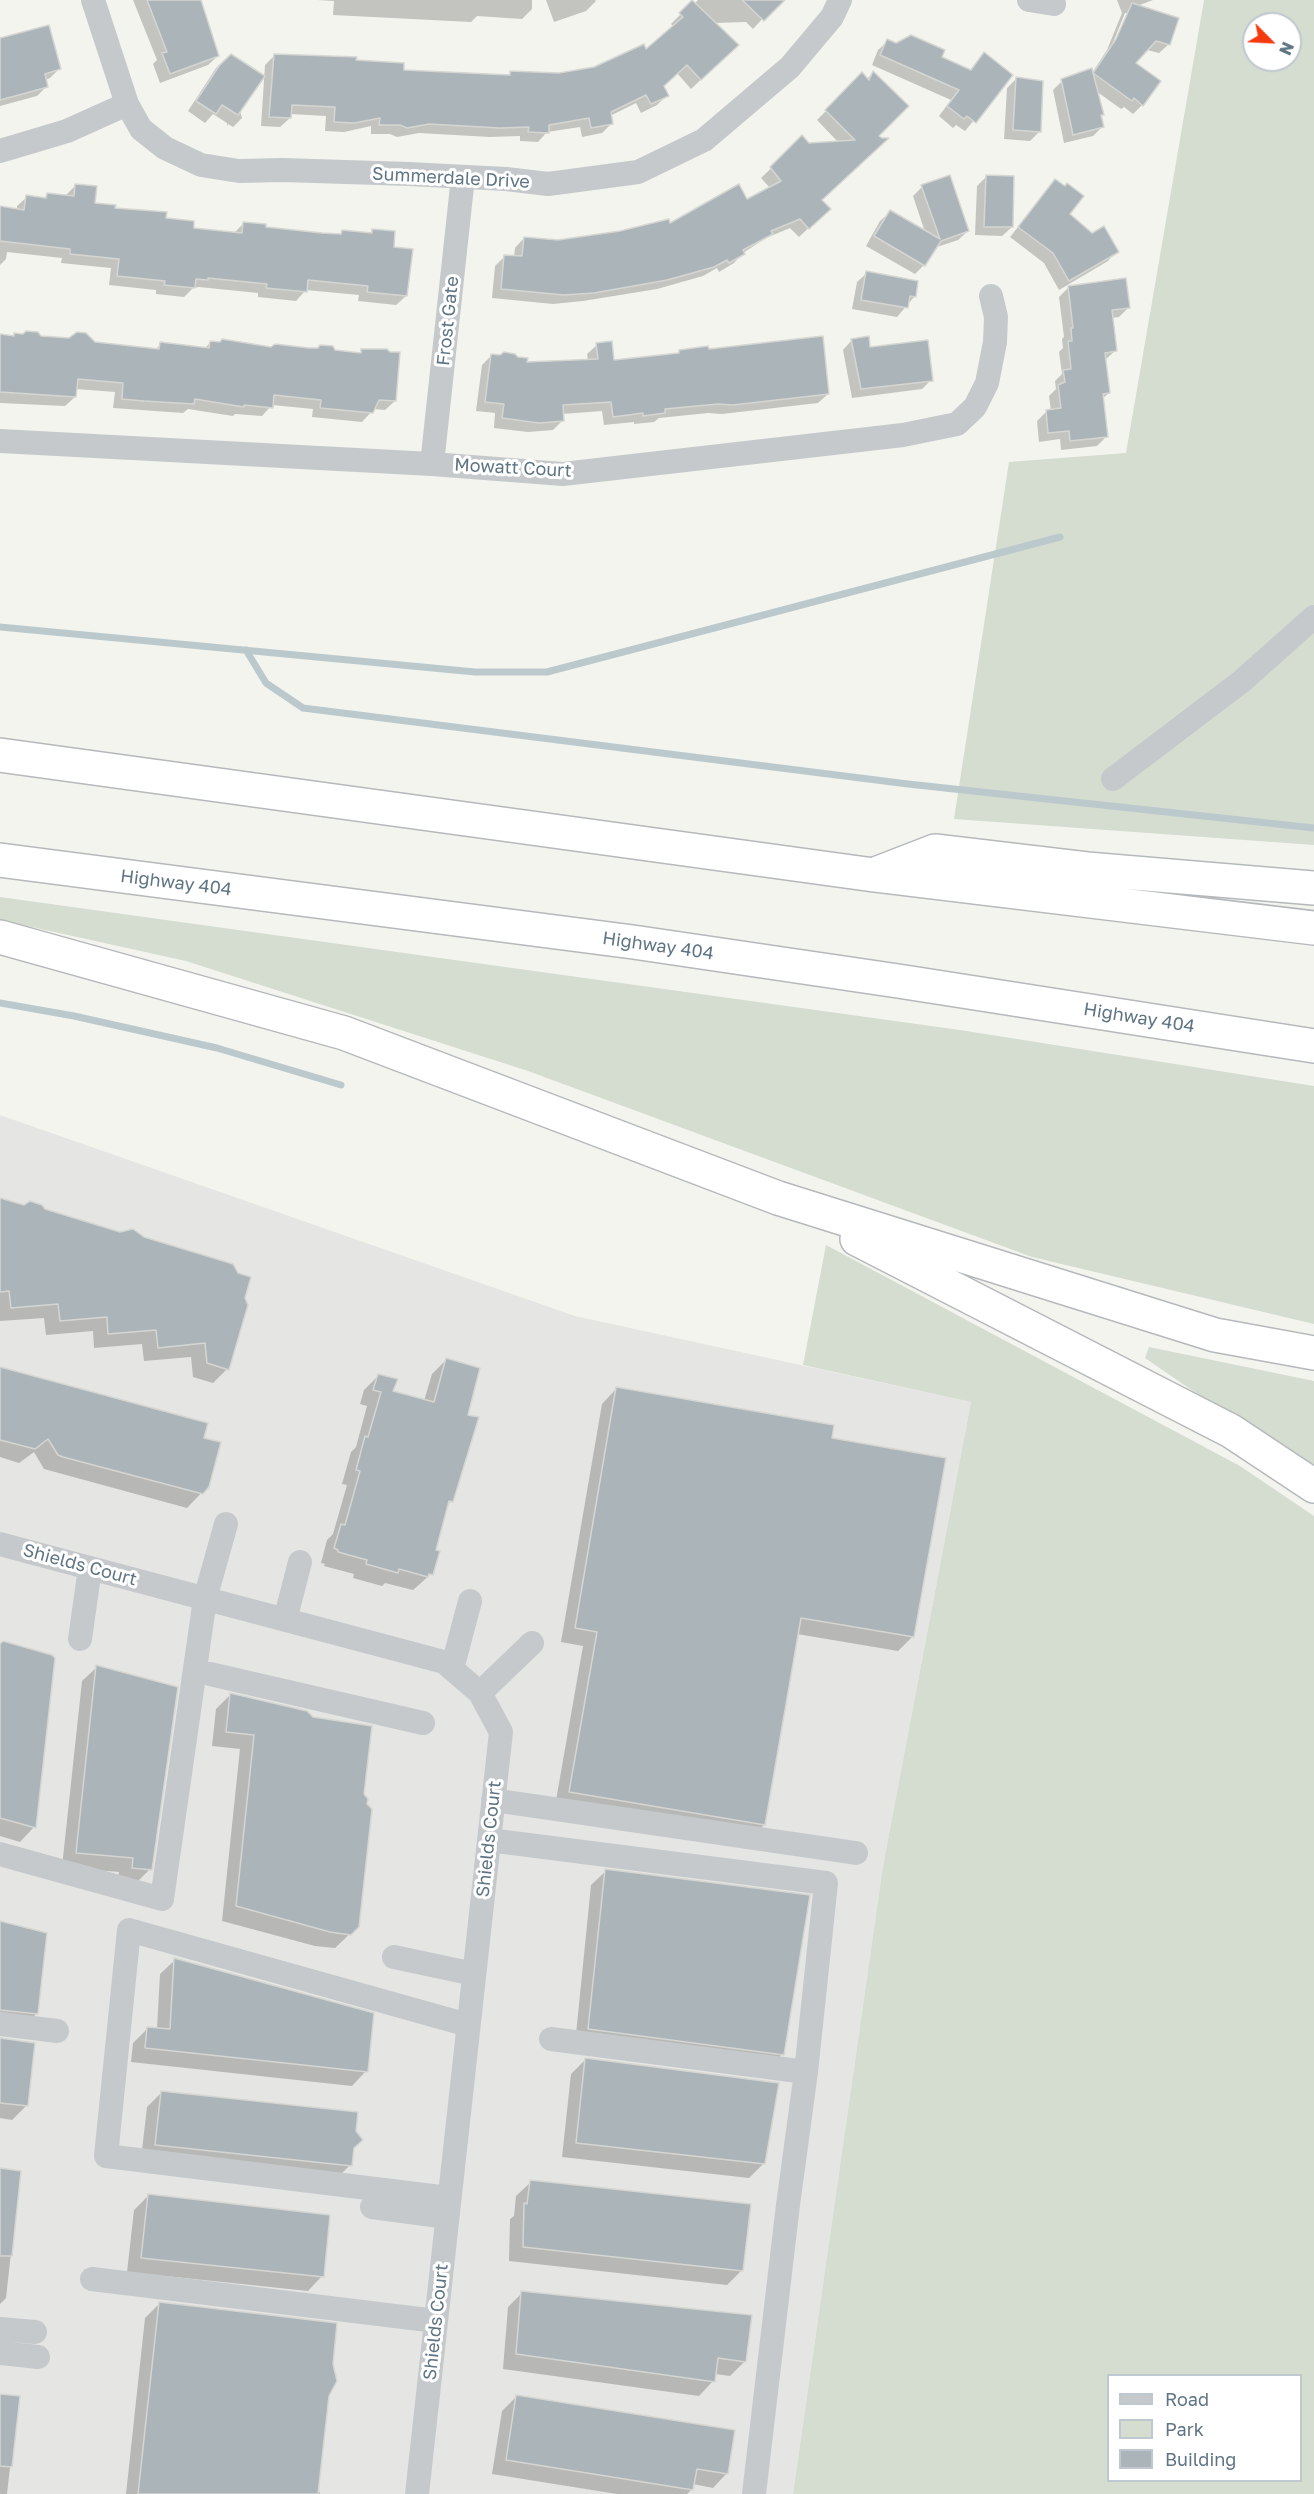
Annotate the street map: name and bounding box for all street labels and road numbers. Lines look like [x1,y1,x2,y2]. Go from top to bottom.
street label: Summerdale Drive [372,163,530,193]
street label: Frost Gate [433,275,463,367]
street label: Mowatt Court [454,454,572,482]
street label: Highway 404 [119,865,233,901]
street label: Highway 404 [601,927,715,965]
street label: Highway 404 [1082,999,1196,1037]
street label: Shields Court [21,1539,139,1591]
street label: Shields Court [472,1780,506,1898]
street label: Shields Court [419,2263,453,2381]

